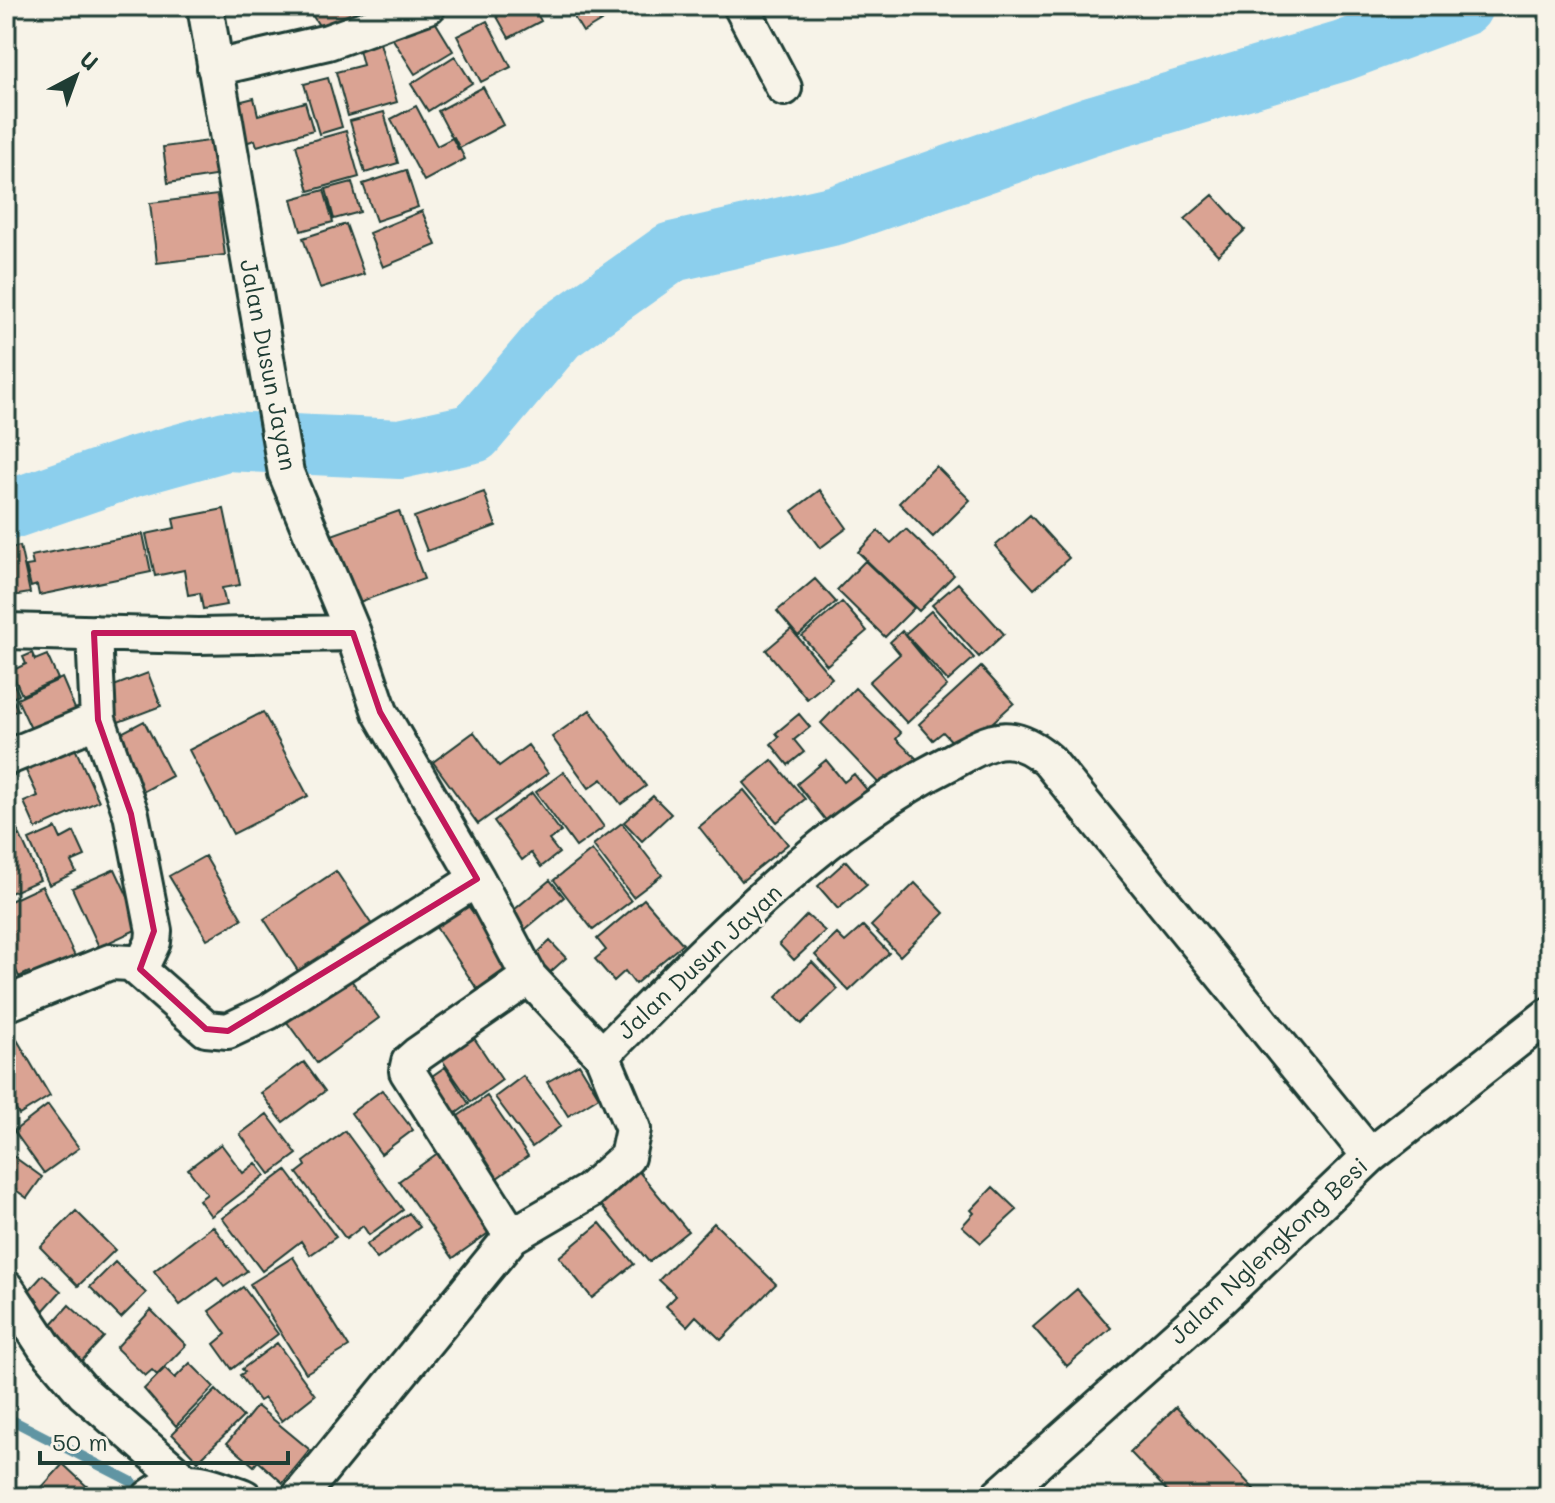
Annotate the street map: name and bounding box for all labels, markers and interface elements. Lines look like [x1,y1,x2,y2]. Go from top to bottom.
north arrow [36,36,116,116]
text: U [74,45,105,77]
street label: Jalan Dusun Jayan [234,257,305,473]
street label: Jalan Dusun Jayan [610,876,788,1045]
street label: Jalan Nglengkong Besi [1162,1150,1374,1350]
scale bar [40,1415,288,1465]
text: 50 m [52,1426,108,1457]

